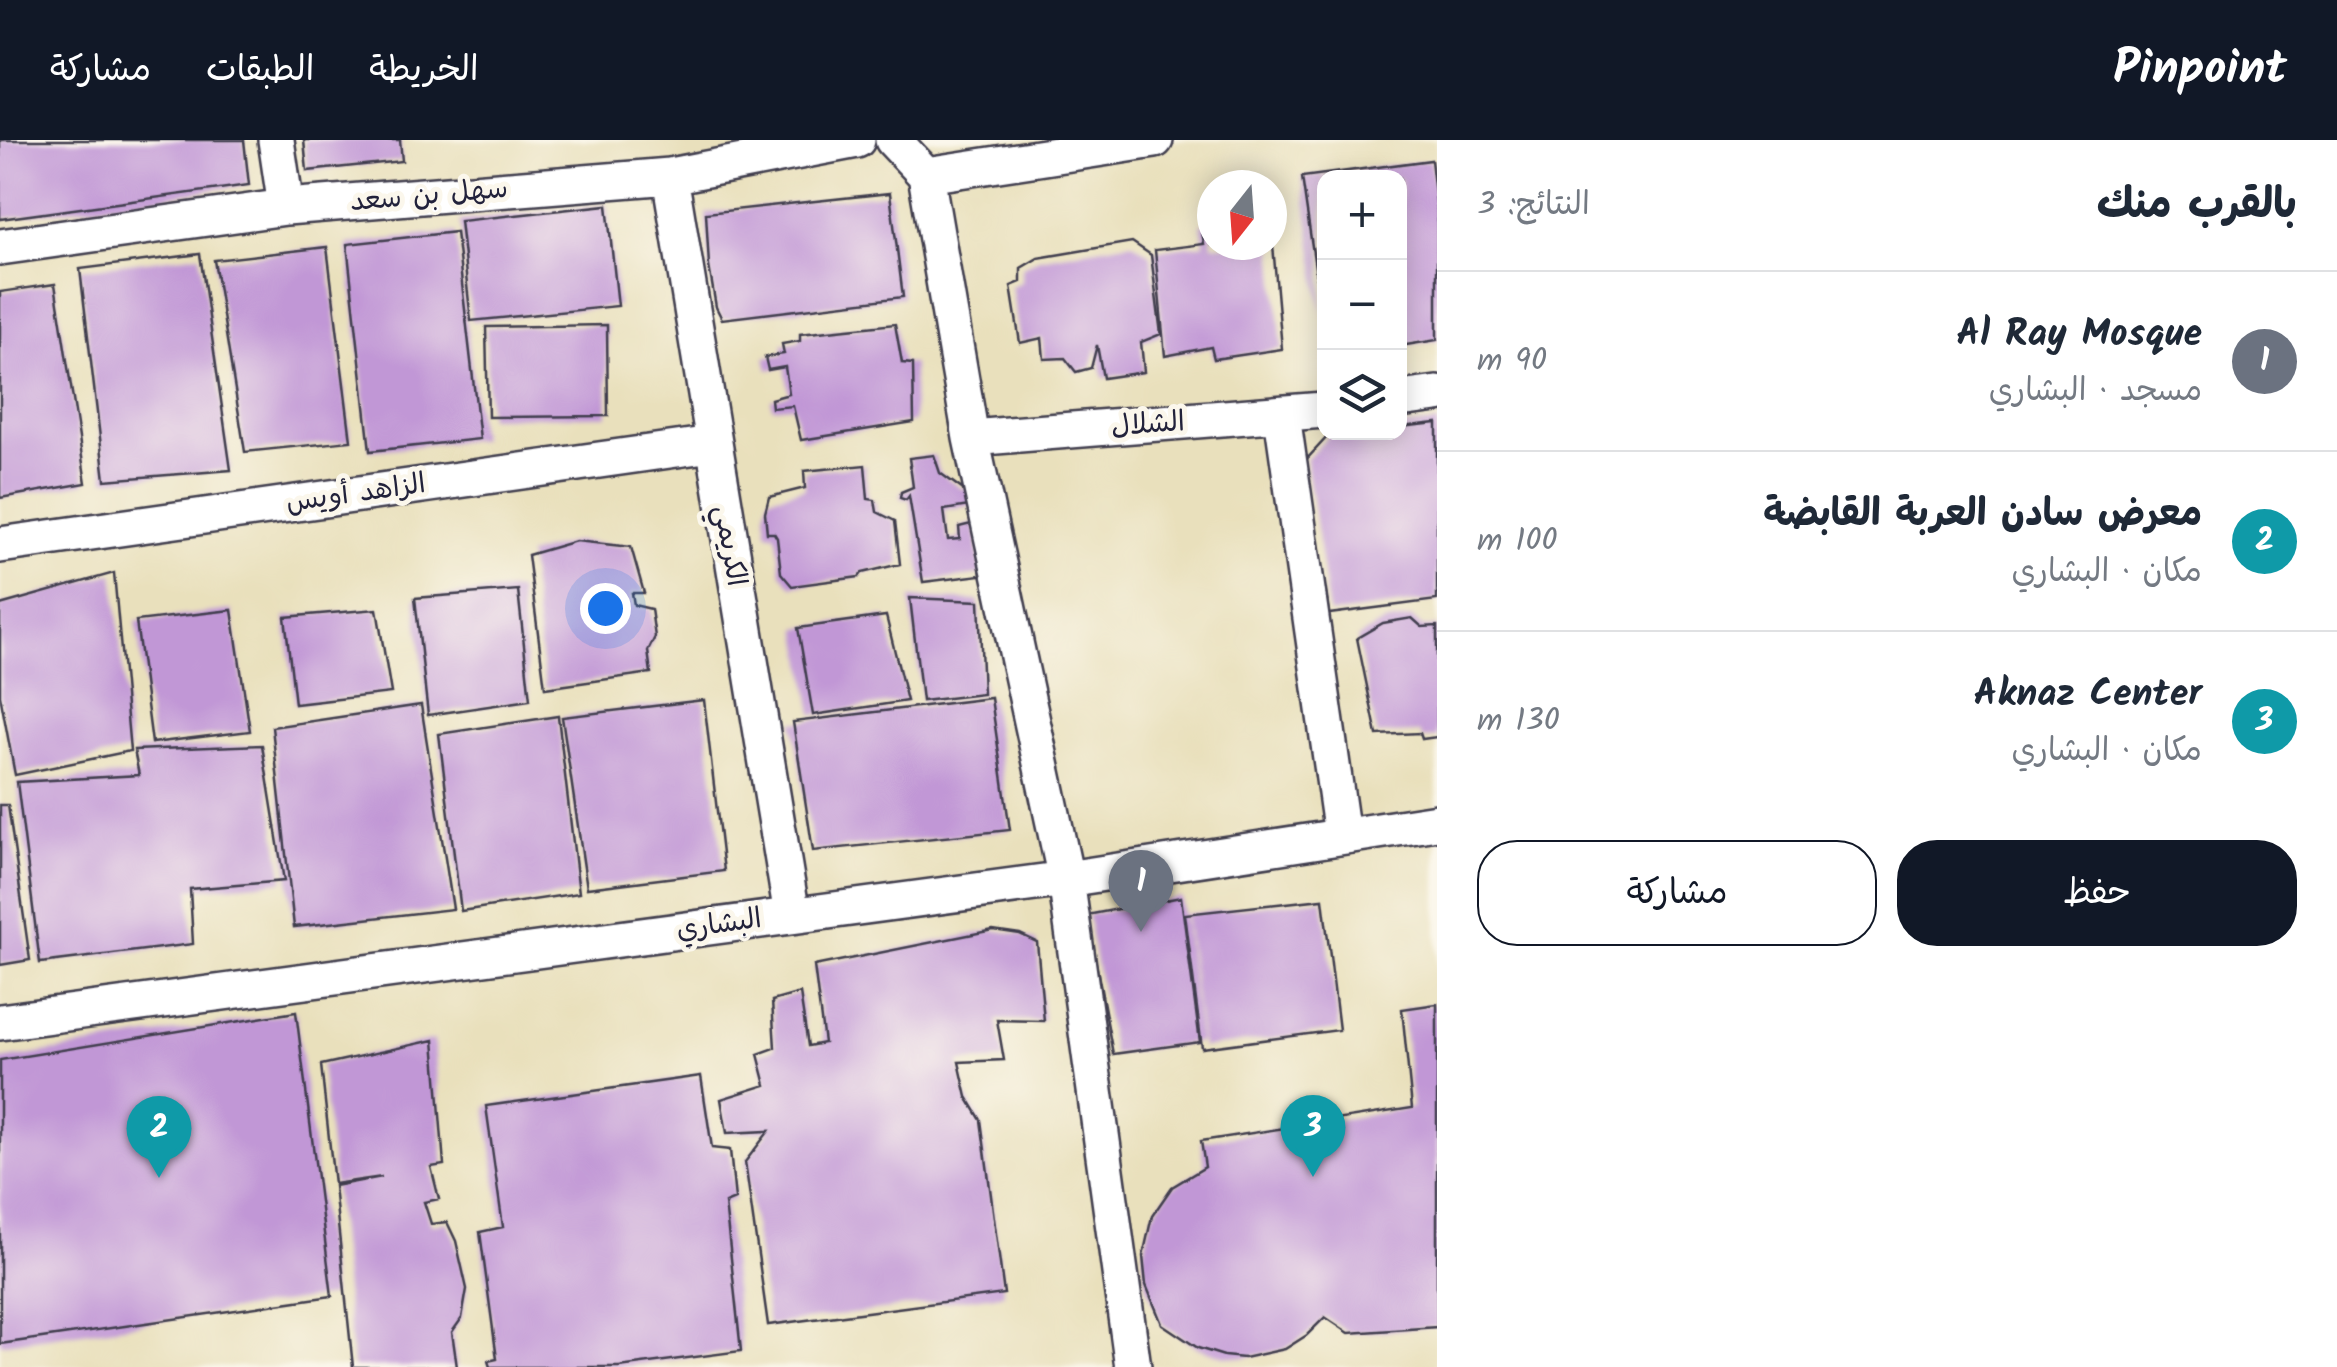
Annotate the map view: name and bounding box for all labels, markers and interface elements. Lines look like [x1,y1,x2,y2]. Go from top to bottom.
text: Pinpoint [2113,32,2287,108]
text: مشاركة [50,43,151,99]
text: الطبقات [206,43,314,99]
text: الخريطة [369,43,479,99]
street label: سهل بن سعد [348,167,510,225]
north arrow [1197,170,1287,260]
map controls [1317,170,1407,440]
button: + [1317,170,1407,260]
text: بالقرب منك [2097,172,2297,239]
text: النتائج: 3 [1477,180,1590,231]
button: − [1317,260,1407,350]
text: Al Ray Mosque [1956,305,2202,365]
text: 90 m [1477,336,1547,387]
text: 1 [2260,336,2269,387]
button: layers [1317,350,1407,440]
text: مسجد · البشاري [1989,366,2202,417]
street label: الشلال [1110,400,1186,450]
street label: الزاهد أويس [283,462,429,526]
text: معرض سادن العربة القابضة [1763,485,2202,545]
street label: الكريمي [700,502,758,590]
text: 100 m [1477,516,1557,567]
text: 2 [2255,516,2274,567]
text: مكان · البشاري [2011,547,2202,598]
your location [580,583,631,634]
text: Aknaz Center [1974,665,2202,725]
text: 130 m [1477,696,1560,747]
text: 3 [2256,696,2273,747]
text: مكان · البشاري [2011,726,2202,777]
button: مشاركة [1477,840,1877,946]
button: حفظ [1897,840,2297,946]
pin: 1 [1108,850,1174,932]
street label: البشاري [673,897,765,953]
pin: 3 [1280,1094,1346,1177]
pin: 2 [126,1096,192,1178]

